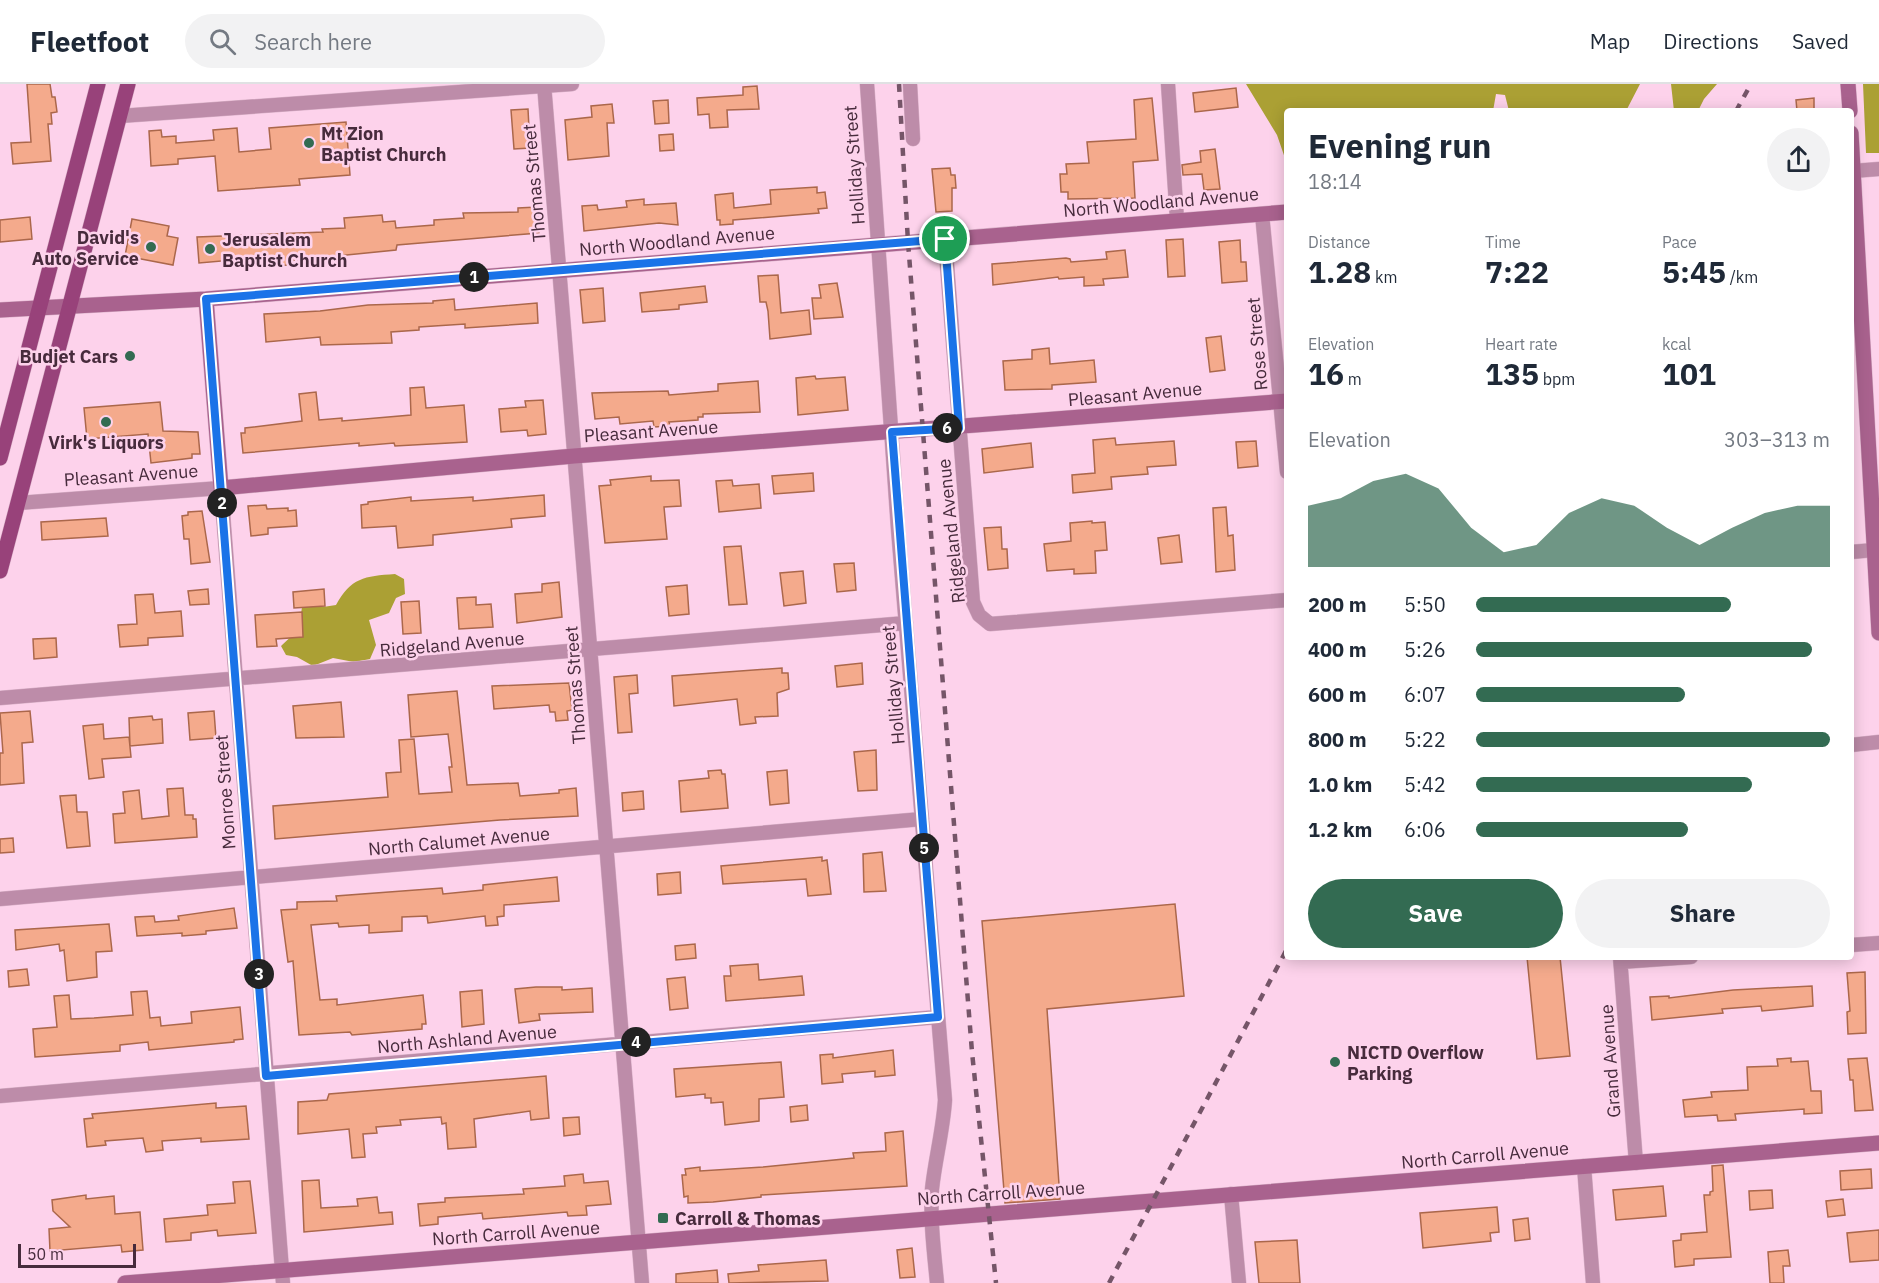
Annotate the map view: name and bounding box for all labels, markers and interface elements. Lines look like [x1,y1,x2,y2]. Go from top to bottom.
search box [185,14,605,68]
text: Fleetfoot [30,23,149,60]
icon: search [206,25,239,58]
text: Search here [254,27,372,56]
text: Map [1590,27,1630,55]
text: Directions [1663,27,1759,55]
text: Saved [1792,27,1849,55]
street label: Holliday Street [838,105,870,225]
place label: Mt Zion Baptist Church [321,122,447,166]
street label: Thomas Street [517,123,551,243]
text: Evening run [1308,124,1492,167]
button: share [1767,128,1830,191]
marker: Mt Zion Baptist Church [302,136,316,150]
text: 18:14 [1308,168,1362,195]
street label: North Woodland Avenue [1062,182,1260,222]
pin [919,213,970,264]
street label: North Woodland Avenue [578,221,776,261]
icon: arrive [928,222,961,255]
place label: David's Auto Service [32,226,139,270]
place label: Jerusalem Baptist Church [222,228,348,272]
text: Distance [1308,232,1370,252]
text: Time [1485,232,1521,252]
text: Pace [1662,232,1697,252]
marker: David's Auto Service [144,240,158,254]
marker: Jerusalem Baptist Church [203,242,217,256]
text: 1.28 [1308,252,1371,291]
text: 7:22 [1485,252,1549,291]
text: 5:45 [1662,252,1726,291]
pin: 1 [459,262,489,292]
text: 1 [469,267,479,287]
text: km [1371,267,1398,287]
text: /km [1726,267,1758,287]
street label: Rose Street [1241,296,1273,392]
text: Elevation [1308,334,1374,354]
text: Heart rate [1485,334,1558,354]
text: kcal [1662,334,1691,354]
place label: Budjet Cars [20,345,118,368]
marker: Budjet Cars [123,349,137,363]
text: 16 [1308,354,1344,393]
text: 135 [1485,354,1539,393]
text: 101 [1662,354,1716,393]
text: m [1344,369,1362,389]
text: bpm [1539,369,1575,389]
street label: Pleasant Avenue [1067,377,1203,411]
pin: 6 [932,413,962,443]
marker: Virk's Liquors [99,415,113,429]
street label: Pleasant Avenue [583,415,719,447]
text: 6 [942,418,952,438]
text: Elevation [1308,426,1391,453]
text: 303–313 m [1724,426,1830,453]
place label: Virk's Liquors [48,431,164,454]
street label: Ridgeland Avenue [932,457,970,604]
street label: Pleasant Avenue [63,459,199,491]
pin: 2 [207,488,237,518]
text: 2 [217,493,227,513]
text: 200 m [1308,591,1367,618]
text: 5:50 [1404,591,1446,618]
street label: Holliday Street [876,624,910,746]
street label: Thomas Street [559,625,591,745]
street label: Ridgeland Avenue [379,626,525,662]
text: 400 m [1308,636,1367,663]
text: 5:26 [1404,636,1446,663]
text: 600 m [1308,681,1367,708]
text: 6:07 [1404,681,1446,708]
text: 800 m [1308,726,1367,753]
text: 5:22 [1404,726,1446,753]
street label: Monroe Street [210,734,240,850]
text: 1.0 km [1308,771,1372,798]
text: 5:42 [1404,771,1446,798]
text: 1.2 km [1308,816,1372,843]
text: 6:06 [1404,816,1446,843]
street label: North Calumet Avenue [367,822,551,860]
pin: 5 [909,833,939,863]
text: 5 [919,838,929,858]
button: Save [1308,879,1563,948]
button: Share [1575,879,1830,948]
pin: 3 [244,959,274,989]
text: 3 [254,964,264,984]
street label: Grand Avenue [1595,1003,1625,1118]
street label: North Ashland Avenue [376,1020,558,1058]
pin: 4 [621,1027,651,1057]
text: 4 [631,1032,641,1052]
place label: NICTD Overflow Parking [1347,1041,1484,1085]
marker: NICTD Overflow Parking [1328,1055,1342,1069]
street label: North Carroll Avenue [1400,1136,1570,1174]
street label: North Carroll Avenue [916,1176,1086,1210]
place label: Carroll & Thomas [675,1207,821,1230]
marker: Carroll & Thomas [656,1211,670,1225]
street label: North Carroll Avenue [431,1216,601,1250]
scale bar [18,1241,136,1268]
text: 50 m [27,1244,64,1264]

